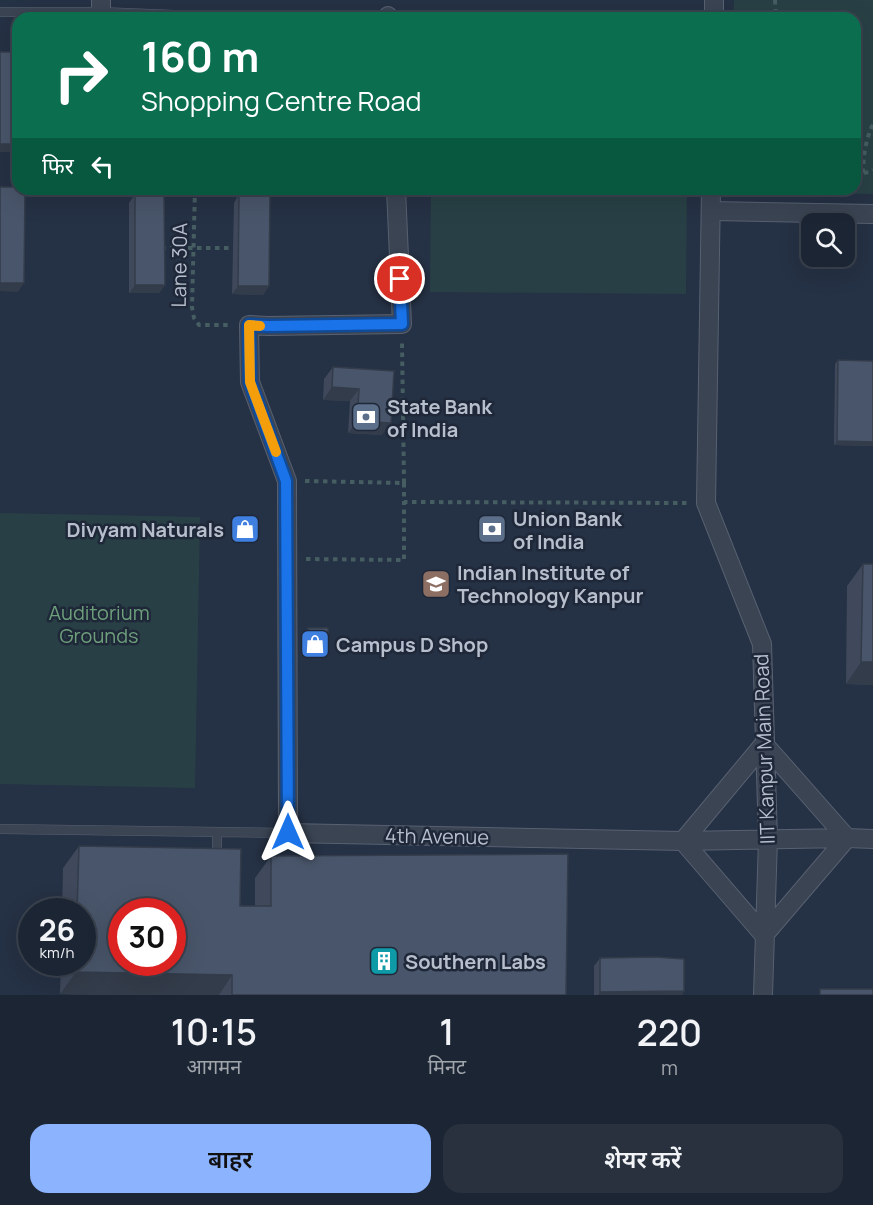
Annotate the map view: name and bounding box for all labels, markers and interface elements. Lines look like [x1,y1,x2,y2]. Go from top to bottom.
text: 160 m [141,27,259,85]
icon: right [42,36,120,114]
text: Shopping Centre Road [141,82,422,119]
icon: left [86,150,119,183]
text: फिर [42,151,74,181]
map controls [801,213,855,267]
button: search [801,213,855,267]
street label: Lane 30A [165,222,193,308]
pin [374,253,425,304]
icon: arrive [383,262,416,295]
place label: State Bank of India [387,393,493,443]
bank icon: State Bank of India [350,401,382,433]
place label: Union Bank of India [513,505,623,555]
shop icon: Divyam Naturals [229,513,261,545]
bank icon: Union Bank of India [476,513,508,545]
place label: Divyam Naturals [66,516,224,543]
place label: Indian Institute of Technology Kanpur [457,559,644,609]
school or university icon: Indian Institute of Technology Kanpur [420,568,452,600]
park label: Auditorium Grounds [48,599,150,649]
shop icon: Campus D Shop [299,628,331,660]
place label: Campus D Shop [336,631,488,658]
street label: IIT Kanpur Main Road [747,653,781,845]
position arrow [256,800,320,864]
street label: 4th Avenue [385,822,489,850]
speed limit sign: 30 [108,898,186,976]
text: 26 [39,909,75,950]
text: km/h [40,942,74,963]
building icon: Southern Labs [368,945,400,977]
place label: Southern Labs [405,948,546,975]
text: 10:15 [171,1007,257,1056]
text: 1 [439,1007,455,1056]
text: 220 [637,1008,702,1057]
text: आगमन [187,1053,241,1080]
text: मिनट [428,1053,466,1080]
text: m [661,1054,678,1081]
button: बाहर [30,1124,431,1193]
button: शेयर करें [443,1124,843,1193]

